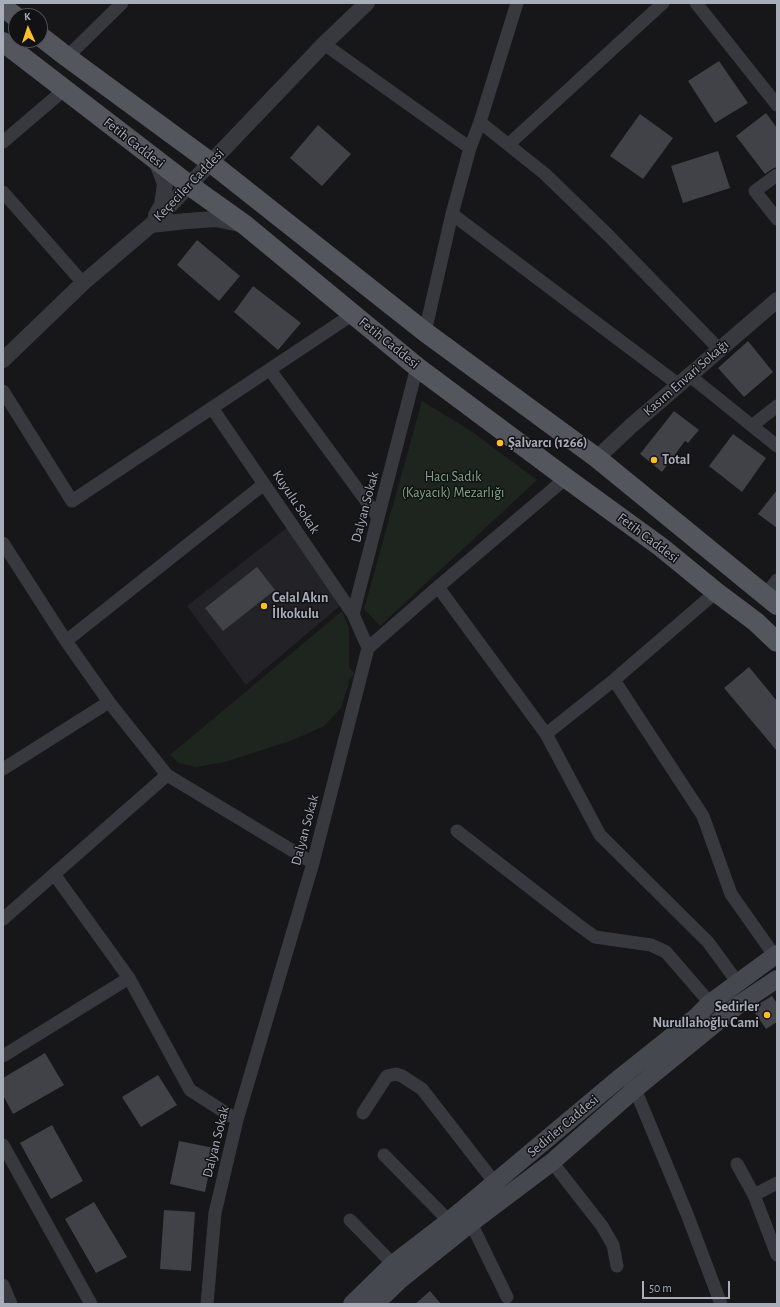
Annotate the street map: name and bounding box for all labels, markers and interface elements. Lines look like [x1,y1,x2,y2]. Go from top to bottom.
north arrow [8,8,48,48]
text: K [24,11,31,22]
street label: Fetih Caddesi [100,114,168,172]
street label: Keçeciler Caddesi [150,145,228,225]
street label: Fetih Caddesi [355,314,423,372]
street label: Kasım Envari Sokağı [640,336,732,420]
place label: Şalvarcı (1266) [508,435,587,451]
marker: Şalvarcı (1266) [495,438,505,448]
place label: Total [662,452,690,468]
marker: Total [649,455,659,465]
street label: Kuyulu Sokak [269,467,323,537]
park label: Hacı Sadık (Kayacık) Mezarlığı [402,469,504,502]
street label: Dalyan Sokak [347,470,383,544]
street label: Fetih Caddesi [614,509,682,567]
place label: Celal Akın İlkokulu [272,590,328,622]
marker: Celal Akın İlkokulu [259,601,269,611]
street label: Dalyan Sokak [287,793,323,867]
place label: Sedirler Nurullahoğlu Cami [653,999,759,1032]
marker: Sedirler Nurullahoğlu Cami [762,1010,772,1020]
street label: Sedirler Caddesi [524,1091,602,1161]
street label: Dalyan Sokak [199,1105,233,1179]
scale bar [644,1273,732,1299]
text: 50 m [649,1282,672,1294]

